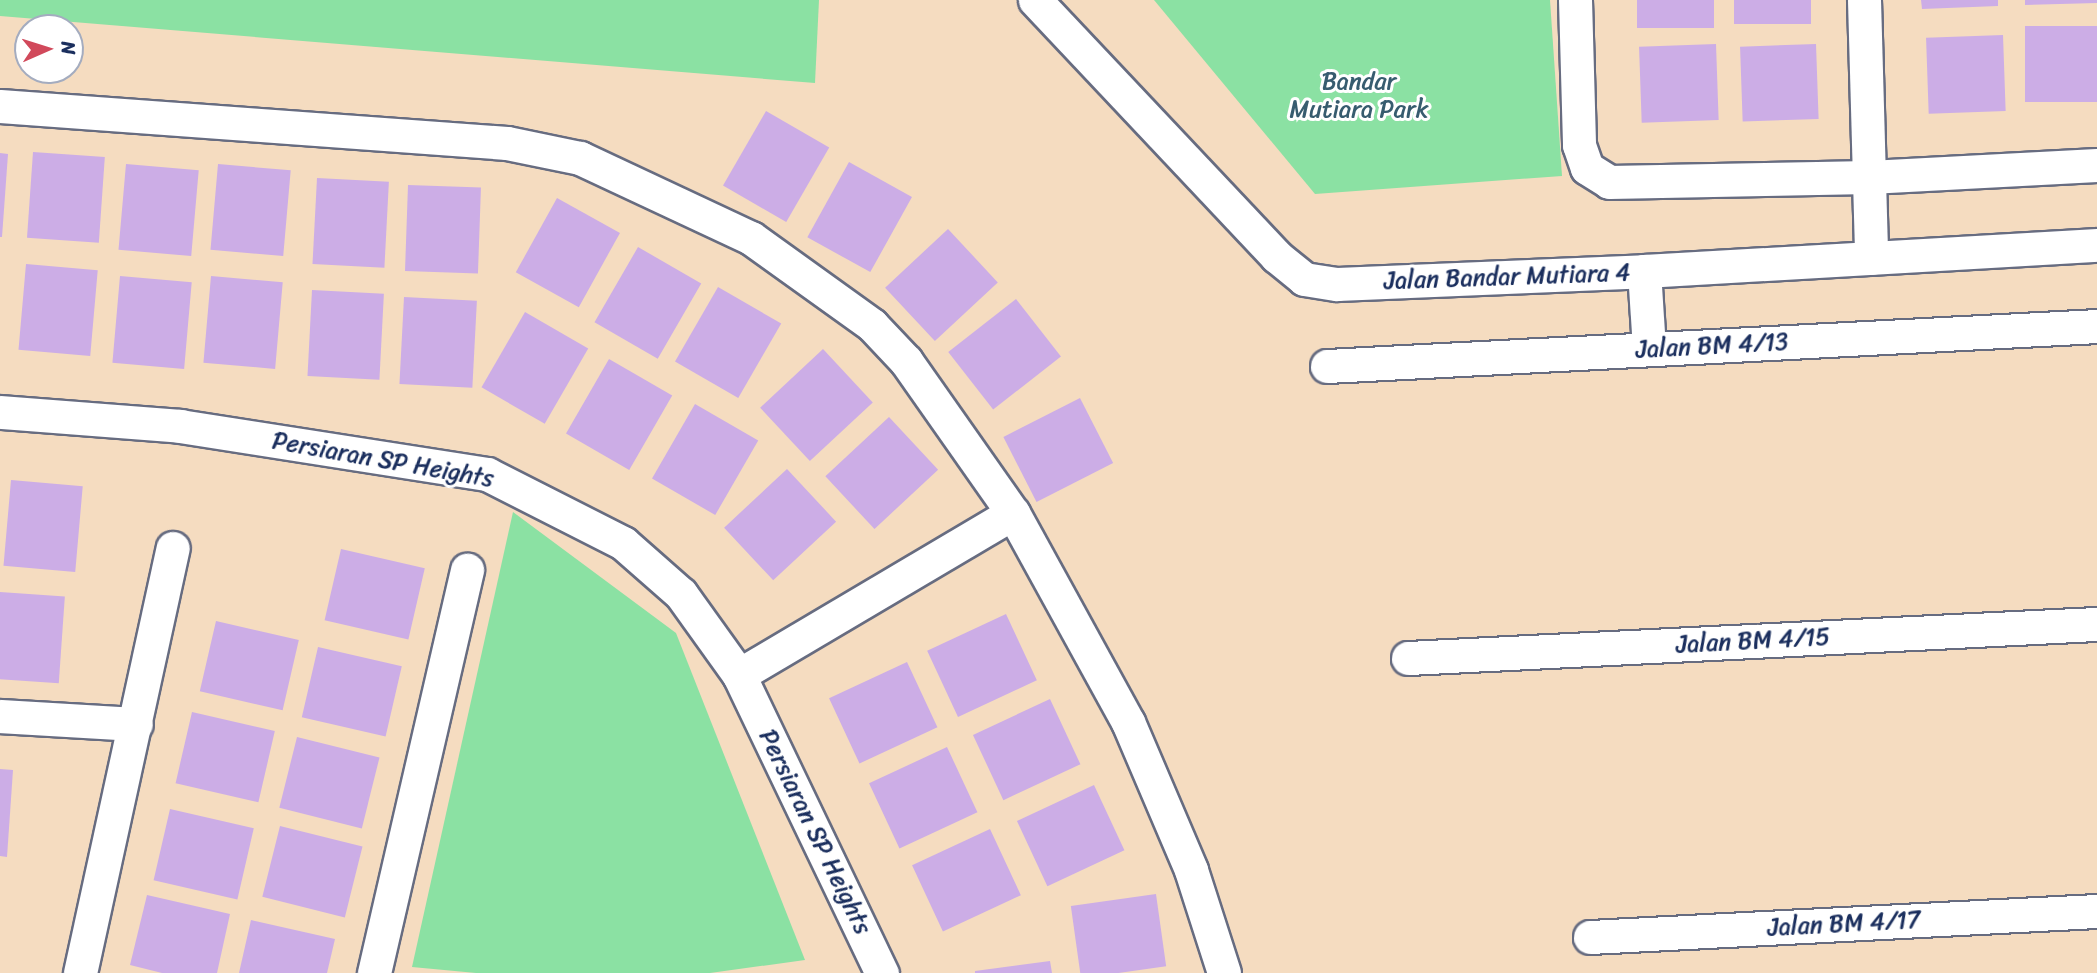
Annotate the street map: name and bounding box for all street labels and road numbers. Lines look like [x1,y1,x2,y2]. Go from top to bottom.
street label: Jalan Bandar Mutiara 4 [1383,258,1631,296]
street label: Jalan BM 4/13 [1635,328,1789,364]
street label: Persiaran SP Heights [270,426,496,494]
street label: Jalan BM 4/15 [1675,623,1831,659]
street label: Persiaran SP Heights [753,725,877,939]
street label: Jalan BM 4/17 [1766,906,1922,942]

